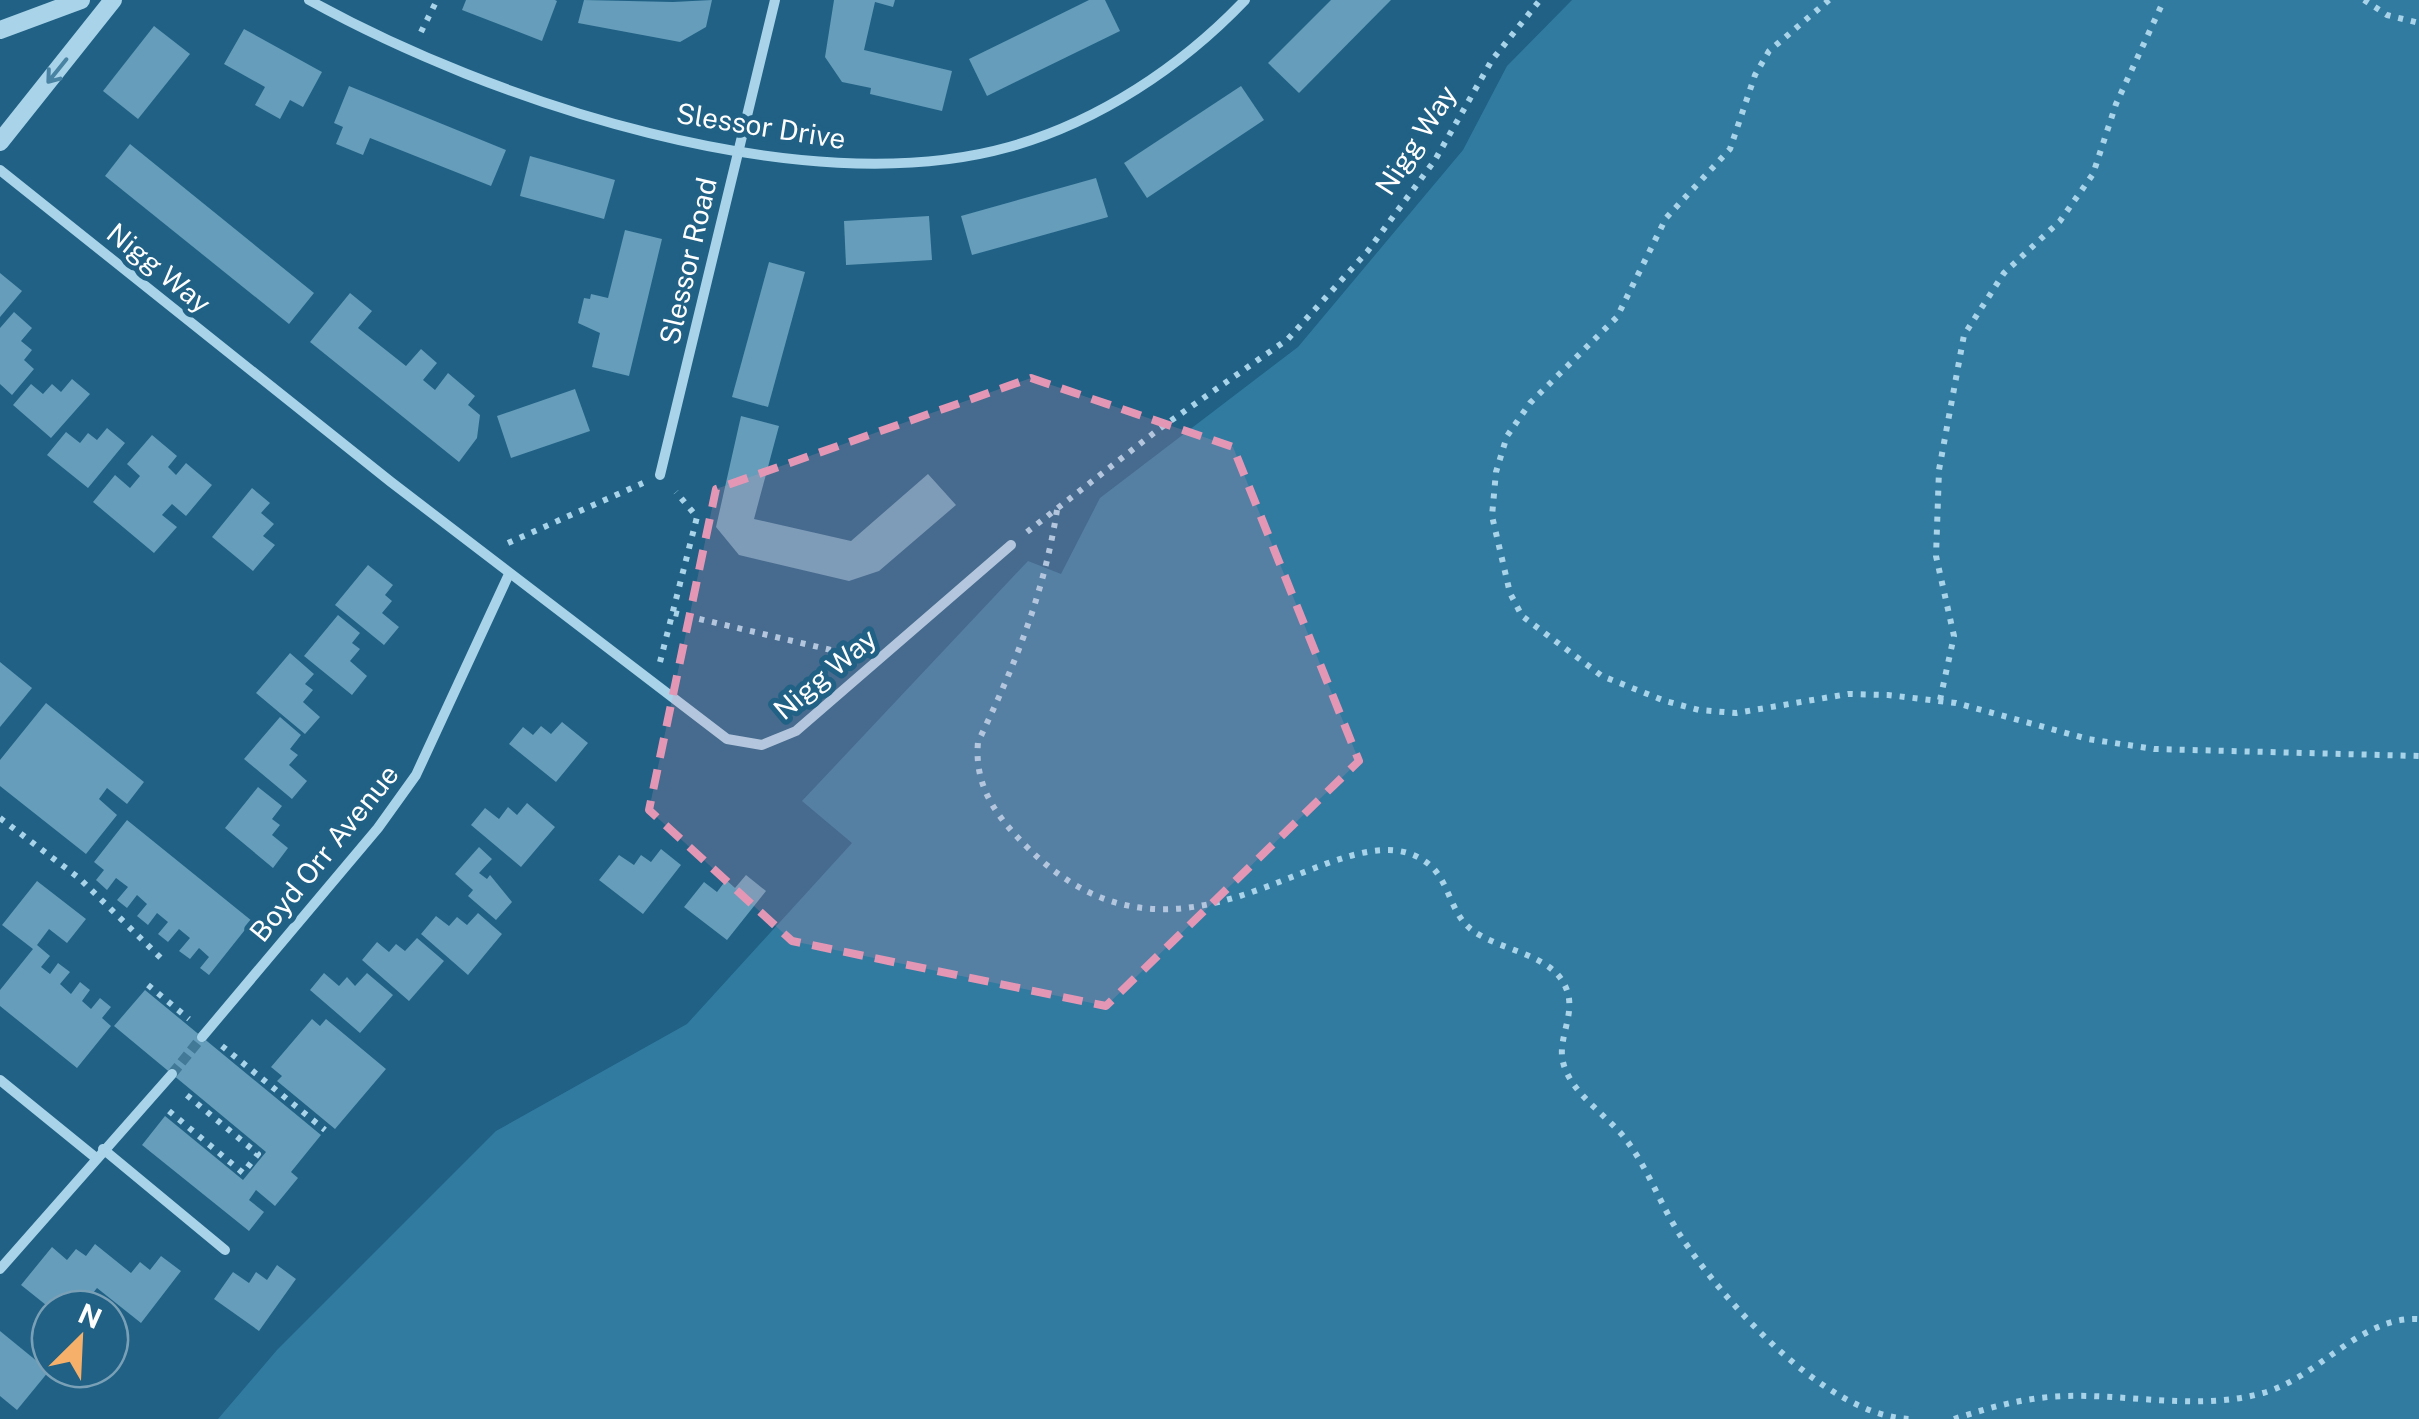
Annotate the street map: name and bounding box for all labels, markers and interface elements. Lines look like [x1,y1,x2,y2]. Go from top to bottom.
one-way arrow [46,58,68,84]
street label: Nigg Way [1368,79,1463,201]
street label: Slessor Drive [674,96,848,155]
street label: Slessor Road [652,174,723,348]
street label: Nigg Way [101,216,218,319]
street label: Nigg Way [767,621,883,726]
street label: Boyd Orr Avenue [242,758,405,948]
north arrow [30,1289,130,1389]
text: N [74,1296,107,1335]

